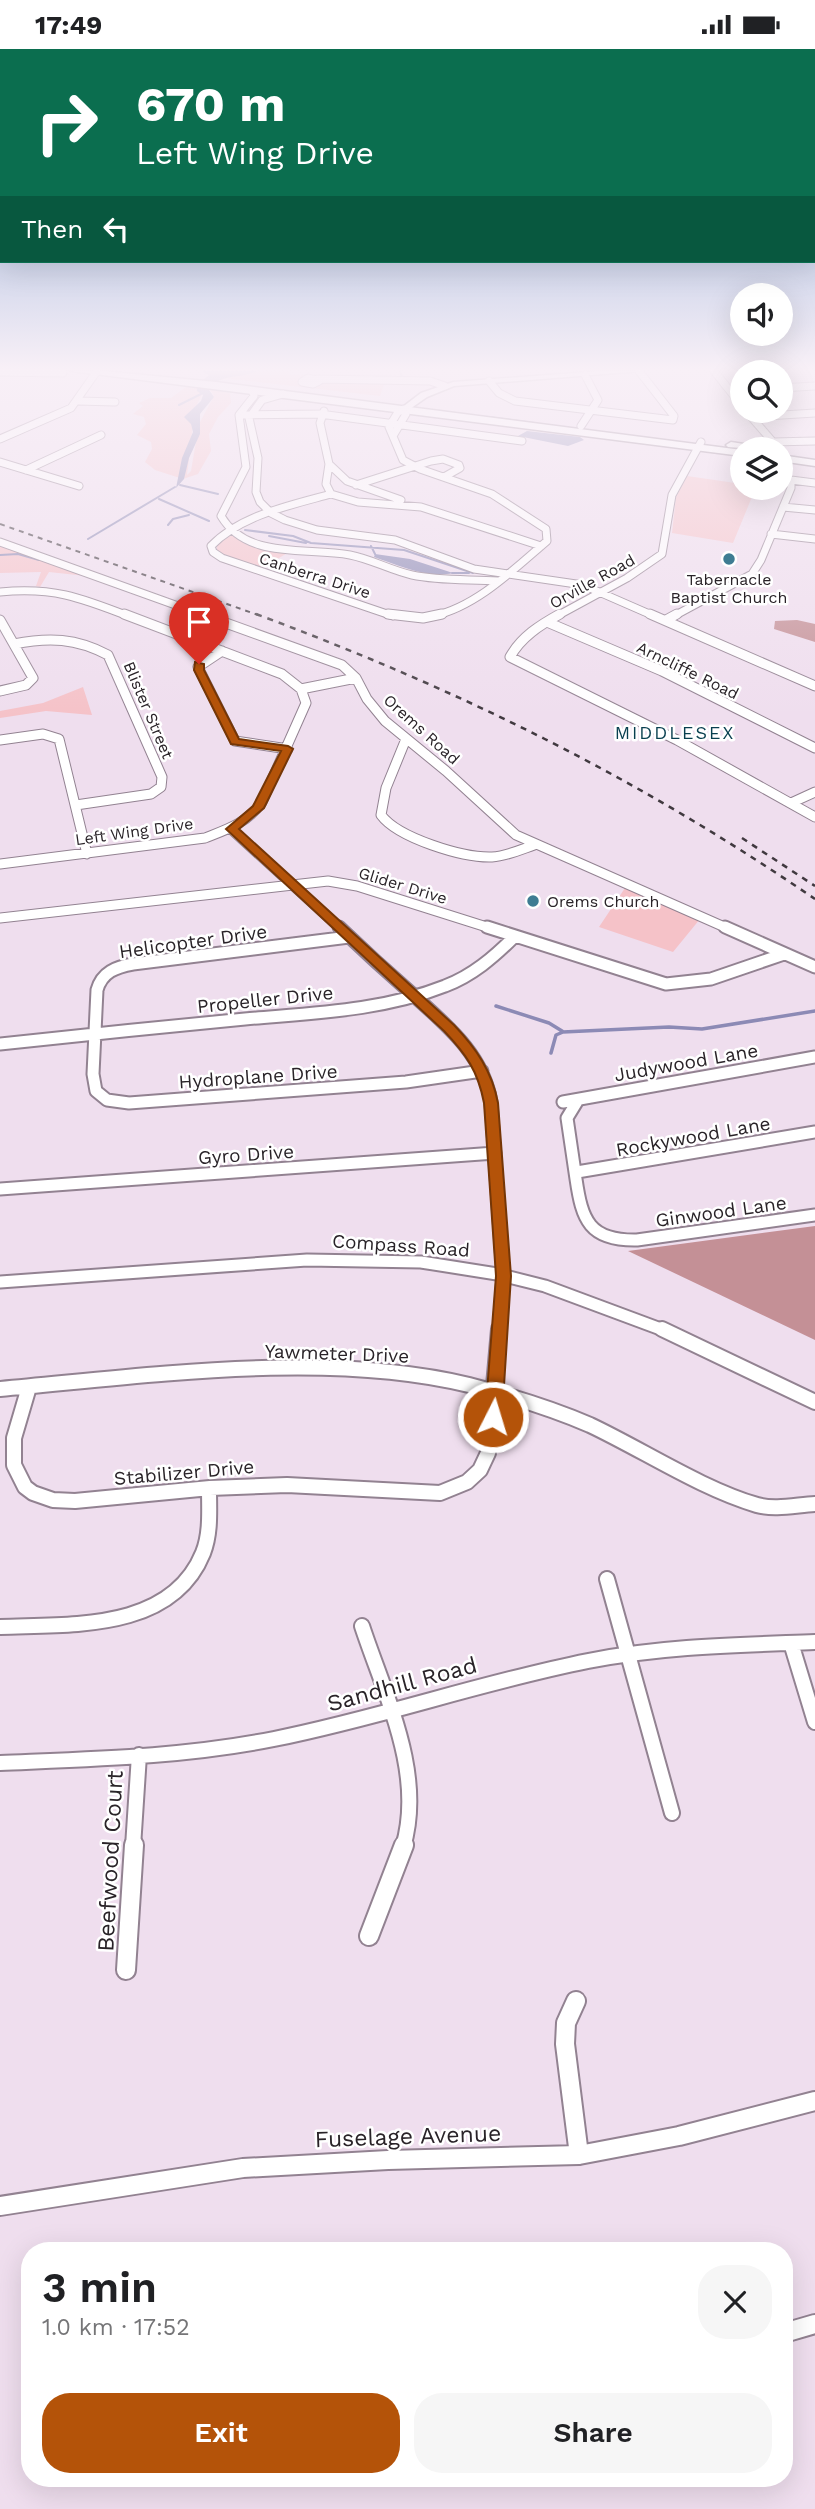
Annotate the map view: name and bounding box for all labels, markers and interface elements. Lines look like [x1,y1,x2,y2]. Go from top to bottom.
text: 17:49 [35,10,102,40]
text: 670 m [136,75,285,133]
icon: right [21,77,112,168]
text: Left Wing Drive [136,134,374,172]
icon: left [97,210,135,248]
text: Then [21,214,83,244]
map controls [730,283,793,500]
button: sound [730,283,793,346]
button: search [730,360,793,423]
button: layers [730,437,793,500]
street label: Canberra Drive [257,549,373,602]
street label: Orville Road [546,550,638,613]
marker: Tabernacle Baptist Church [721,551,737,567]
place label: Tabernacle Baptist Church [671,570,787,607]
pin [169,592,229,664]
icon: arrive [180,603,218,641]
street label: Arncliffe Road [634,638,742,703]
street label: Blister Street [120,659,178,762]
street label: Orems Road [380,690,464,768]
district label: MIDDLESEX [615,722,735,743]
street label: Left Wing Drive [74,814,194,849]
street label: Glider Drive [356,863,449,908]
place label: Orems Church [547,892,659,911]
marker: Orems Church [525,893,541,909]
street label: Helicopter Drive [118,920,269,963]
street label: Propeller Drive [196,981,334,1018]
street label: Judywood Lane [612,1039,760,1086]
street label: Hydroplane Drive [178,1059,338,1094]
street label: Rockywood Lane [614,1112,772,1161]
street label: Gyro Drive [197,1140,295,1169]
street label: Ginwood Lane [654,1191,788,1232]
street label: Compass Road [331,1229,471,1262]
street label: Yawmeter Drive [264,1339,410,1368]
position arrow [456,1380,530,1454]
street label: Stabilizer Drive [113,1455,255,1490]
street label: Sandhill Road [324,1652,480,1717]
street label: Beefwood Court [92,1769,129,1952]
street label: Fuselage Avenue [314,2120,502,2153]
text: 3 min [42,2263,157,2312]
button: close [698,2265,772,2339]
text: 1.0 km · 17:52 [42,2314,190,2341]
button: Exit [42,2393,400,2473]
button: Share [414,2393,772,2473]

